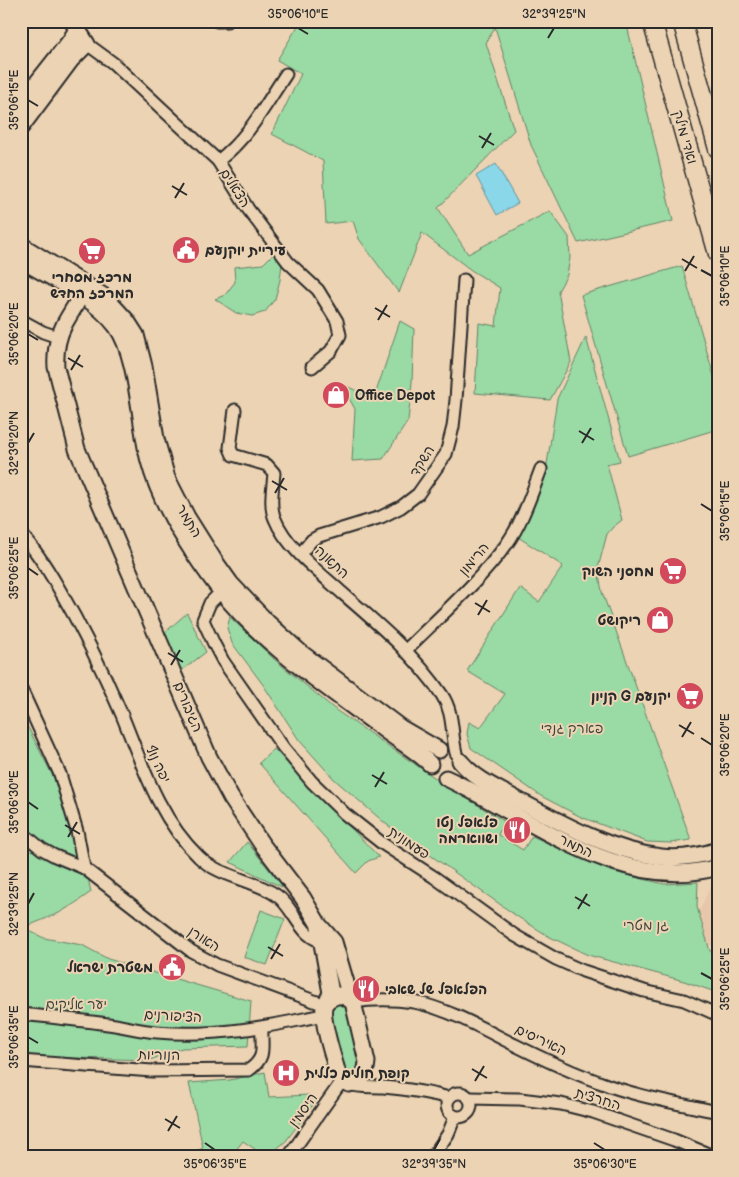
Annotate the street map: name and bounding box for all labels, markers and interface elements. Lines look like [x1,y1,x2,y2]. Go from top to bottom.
text: 35°06'10"E [268,7,328,22]
text: 32°39'25"N [522,7,586,22]
text: 35°06'15"E [7,70,22,130]
street label: ואדי מילק [669,108,701,166]
street label: הצאלים [216,165,254,211]
public building icon: עיריית יוקנעם [171,235,201,265]
supermarket icon: מרכז מסחרי המרכז החדש [77,236,107,266]
place label: עיריית יוקנעם [205,242,286,259]
text: 35°06'10"E [718,246,733,306]
place label: מרכז מסחרי המרכז החדש [50,269,134,302]
text: 35°06'20"E [7,302,22,366]
shop icon: Office Depot [321,380,351,410]
place label: Office Depot [355,387,435,404]
text: 32°39'20"N [7,411,22,475]
street label: השקד [406,442,438,480]
text: 35°06'15"E [718,481,733,541]
street label: התמר [173,501,205,541]
text: 35°06'25"E [7,536,22,600]
street label: הרימון [455,539,493,579]
street label: התאנה [311,542,353,582]
supermarket icon: מחסני השוק [658,556,688,586]
place label: מחסני השוק [582,563,654,580]
shop icon: ריקושט [645,605,675,635]
place label: ריקושט [597,612,641,629]
street label: הגיבורים [170,679,206,735]
supermarket icon: קניון G יקנעם [675,681,705,711]
place label: קניון G יקנעם [591,688,671,705]
text: 35°06'20"E [718,713,733,777]
park label: פארק גנדי [541,720,603,737]
street label: יפה נוף [142,742,174,786]
text: 35°06'30"E [7,770,22,834]
place label: פלאפל נטו ושווארמה [436,814,498,847]
restaurant icon: פלאפל נטו ושווארמה [502,815,532,845]
street label: פעמונית [385,823,433,863]
street label: התמר [556,831,596,861]
text: 32°39'25"N [7,872,22,936]
park label: גן מטרי [623,917,669,934]
street label: האורן [185,923,223,955]
text: 35°06'25"E [718,947,733,1011]
public building icon: משטרת ישראל [157,952,187,982]
place label: משטרת ישראל [67,959,153,976]
restaurant icon: הפלאפל של שאבי [351,974,381,1004]
place label: הפלאפל של שאבי [385,981,487,998]
park label: יער אליקים [45,996,107,1013]
text: 35°06'35"E [7,1005,22,1069]
street label: הציפורנים [144,1006,202,1026]
street label: האיריסים [512,1021,570,1059]
street label: הנוריות [137,1046,180,1064]
hospital icon: קופת חולים כללית [271,1058,301,1088]
place label: קופת חולים כללית [304,1065,410,1082]
street label: החרצית [572,1084,623,1114]
street label: היסמין [285,1090,321,1130]
text: 35°06'35"E [183,1157,247,1172]
text: 32°39'35"N [402,1157,466,1172]
text: 35°06'30"E [573,1157,637,1172]

